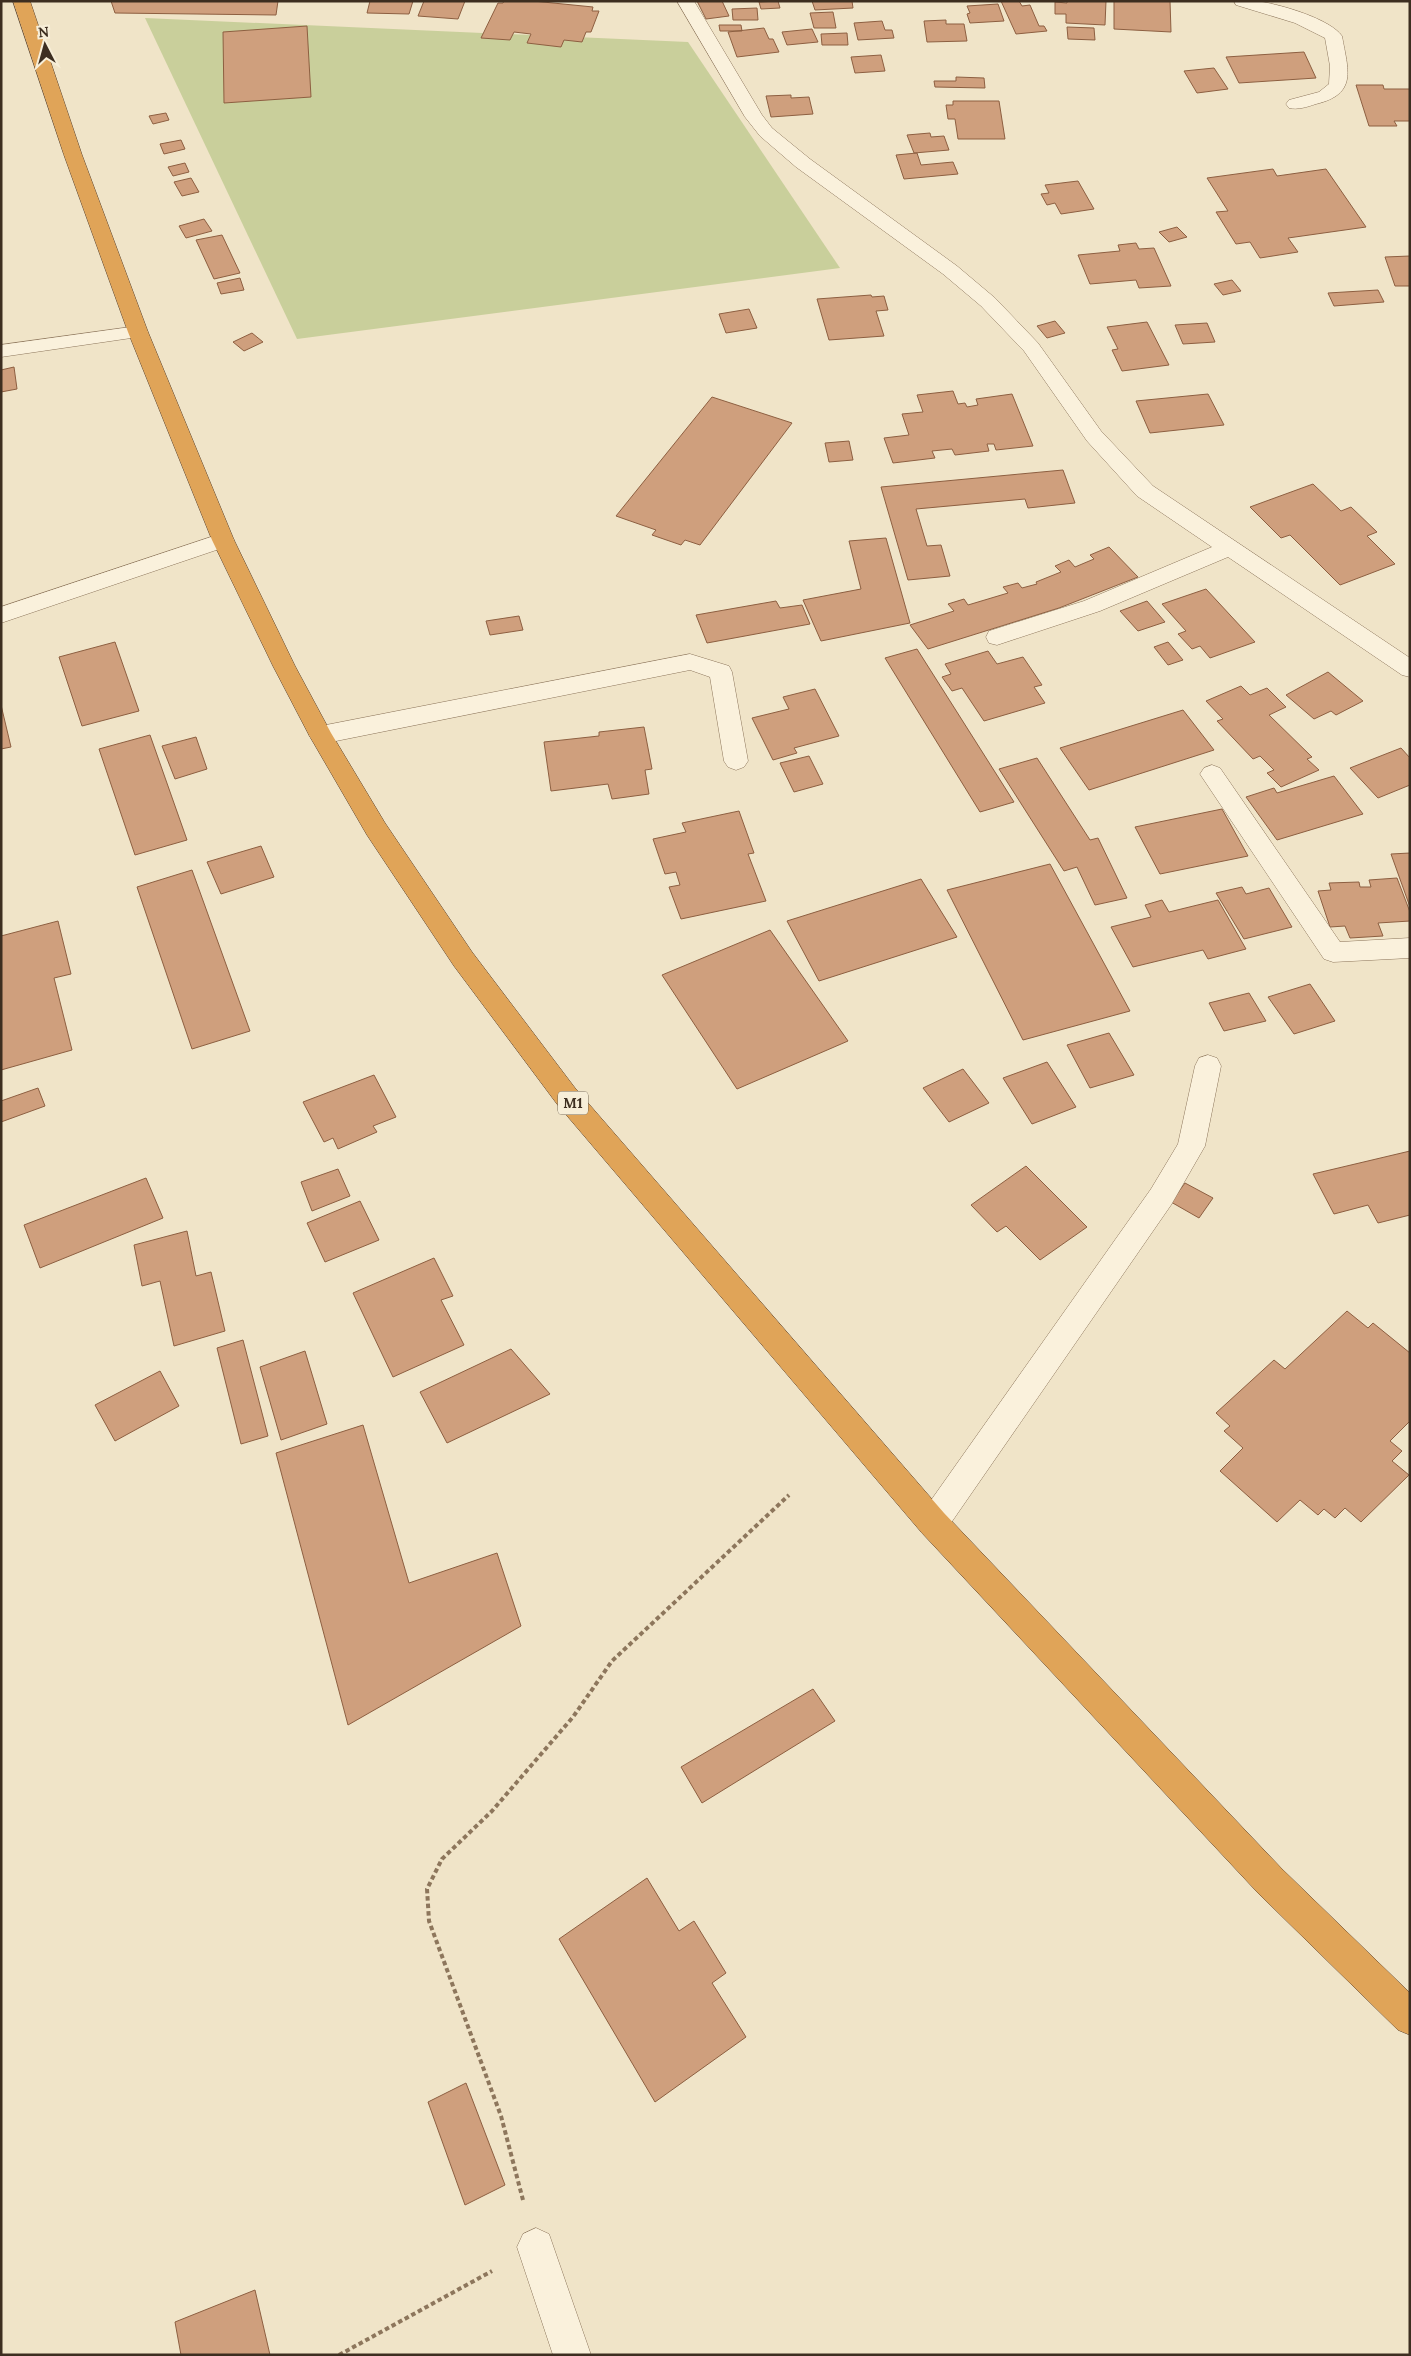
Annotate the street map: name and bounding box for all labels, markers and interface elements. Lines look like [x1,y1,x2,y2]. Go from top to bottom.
north arrow [20,20,70,70]
text: N [37,23,50,42]
road number: M1 [558,1092,588,1114]

